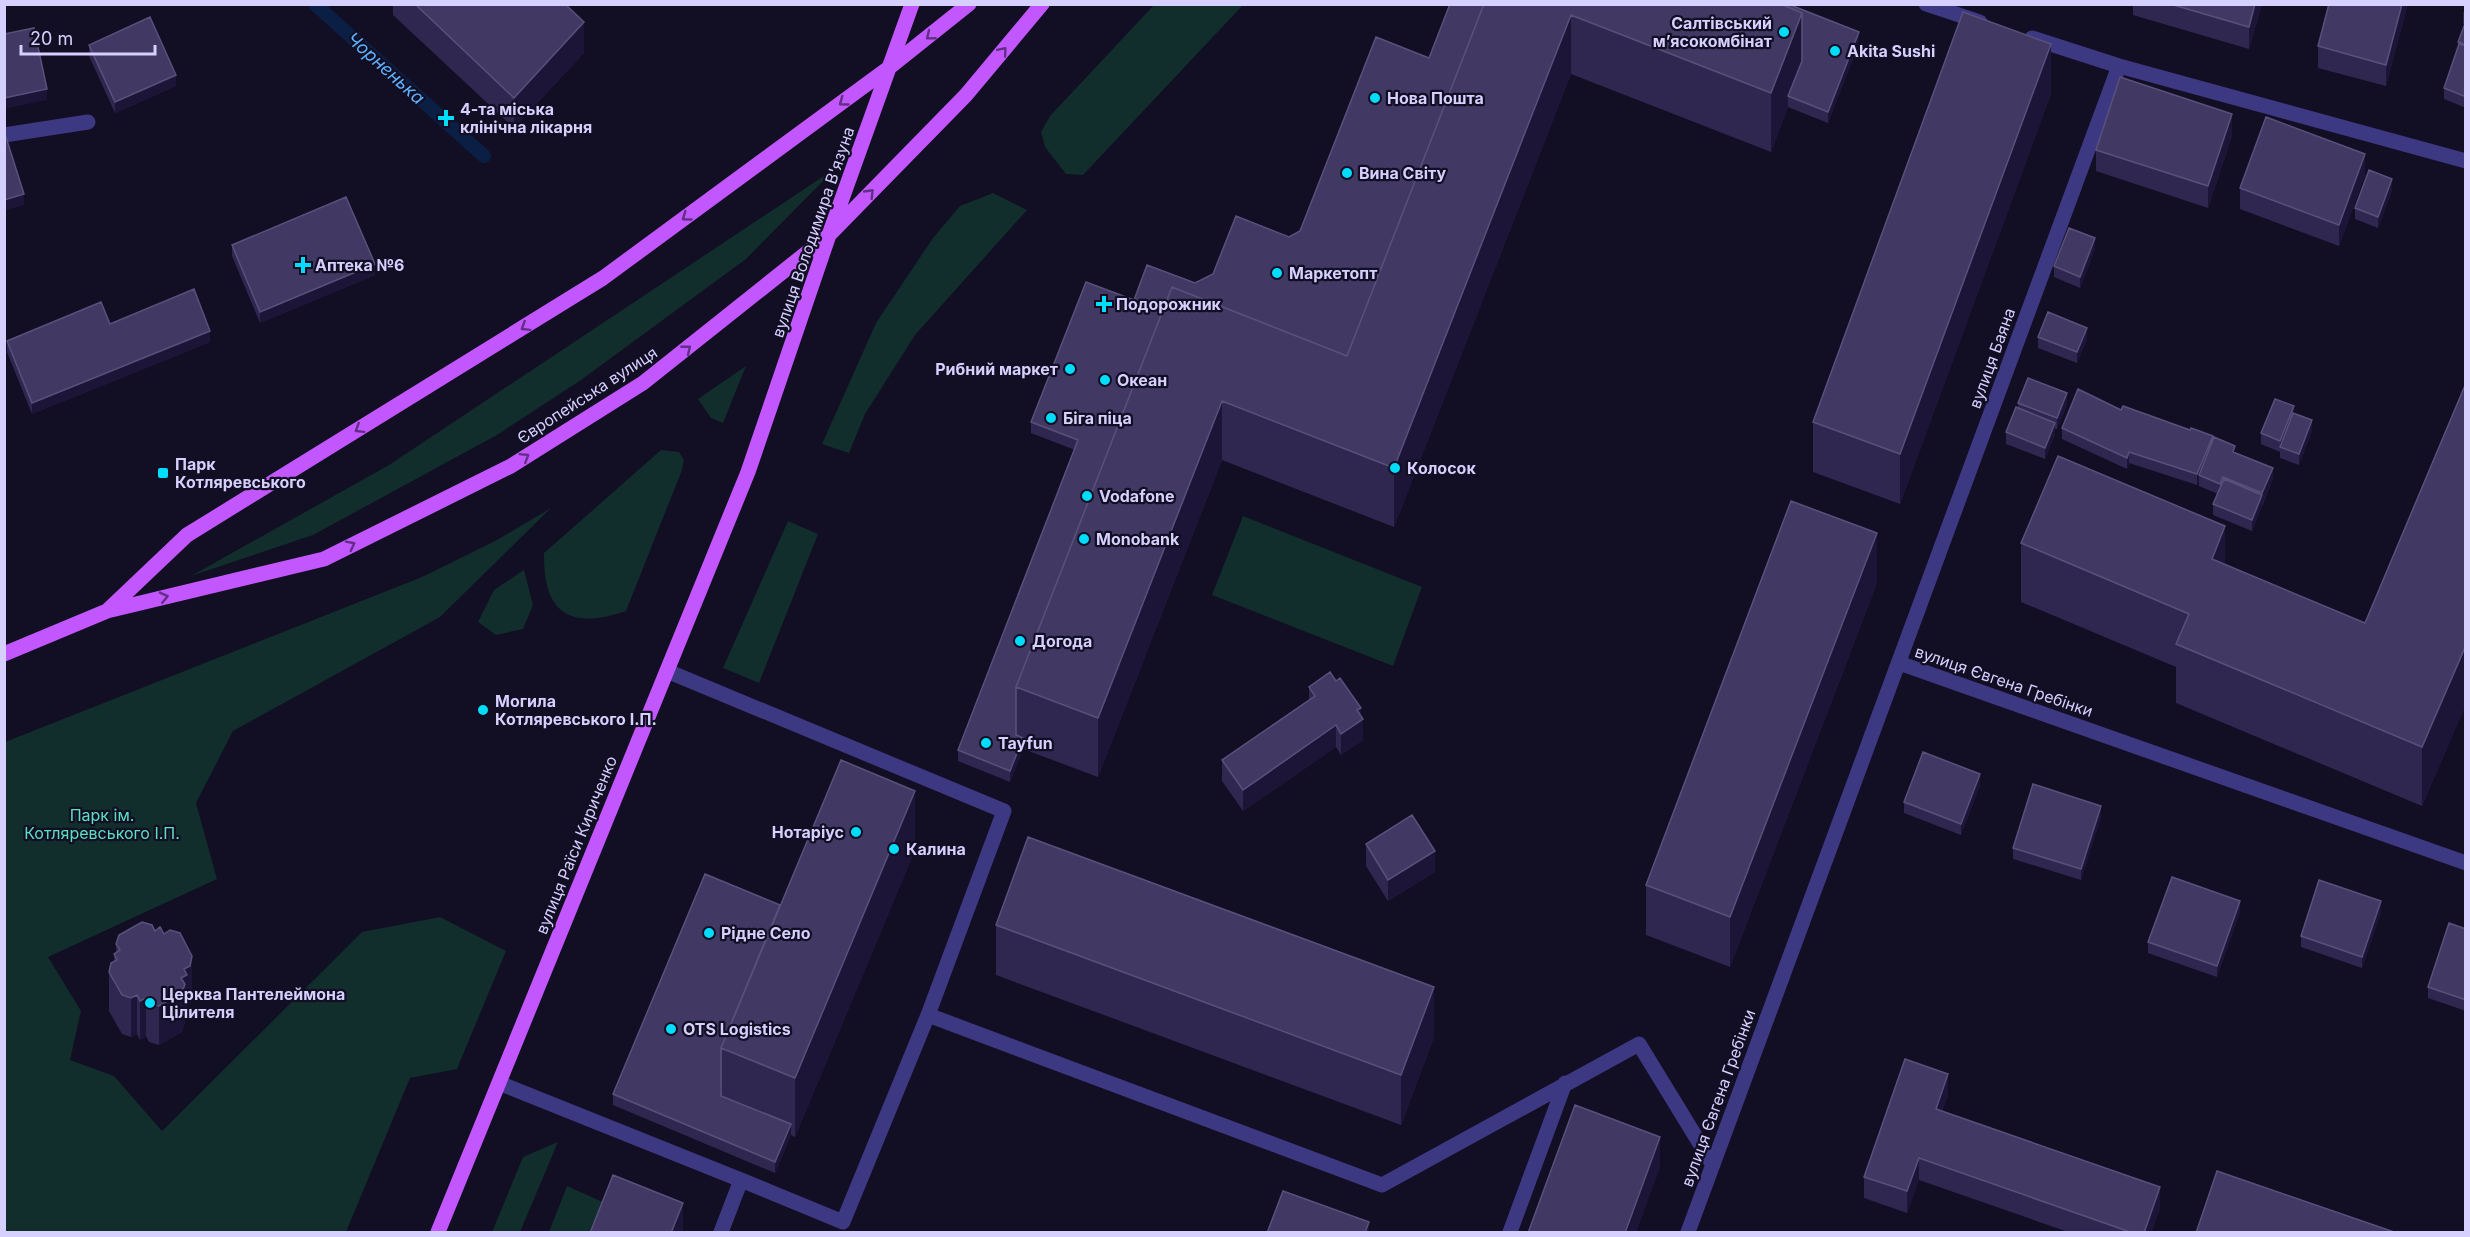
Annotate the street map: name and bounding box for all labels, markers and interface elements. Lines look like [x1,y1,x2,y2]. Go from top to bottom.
place label: Салтівський мʼясокомбінат [1653,13,1772,51]
scale bar [21,18,154,56]
marker: Салтівський мʼясокомбінат [1777,25,1791,39]
text: 20 m [30,28,73,49]
water label: Чорненька [343,28,429,108]
one-way arrow [925,28,936,39]
place label: Akita Sushi [1847,41,1935,61]
marker: Akita Sushi [1828,44,1842,58]
one-way arrow [996,47,1007,58]
place label: Нова Пошта [1387,88,1484,108]
marker: Нова Пошта [1368,91,1382,105]
one-way arrow [839,95,850,106]
place label: 4-та міська клінічна лікарня [460,99,592,137]
marker: 4-та міська клінічна лікарня [437,109,455,127]
street label: вулиця Володимира В'язуна [767,124,859,340]
place label: Вина Світу [1359,163,1446,183]
marker: Вина Світу [1340,166,1354,180]
one-way arrow [863,189,874,199]
one-way arrow [681,210,692,221]
place label: Аптека №6 [315,255,405,275]
marker: Аптека №6 [296,258,310,272]
place label: Маркетопт [1289,263,1377,283]
marker: Маркетопт [1270,266,1284,280]
place label: Подорожник [1116,294,1222,314]
marker: Подорожник [1097,297,1111,311]
street label: вулиця Баяна [1965,305,2019,411]
one-way arrow [521,319,531,331]
street label: Європейська вулиця [513,342,661,448]
one-way arrow [680,345,691,356]
place label: Рибний маркет [935,359,1058,379]
marker: Рибний маркет [1063,362,1077,376]
place label: Океан [1117,370,1167,390]
marker: Океан [1098,373,1112,387]
place label: Біга піца [1063,408,1132,428]
marker: Біга піца [1044,411,1058,425]
one-way arrow [355,422,365,434]
one-way arrow [519,453,529,465]
place label: Парк Котляревського [175,454,306,492]
place label: Колосок [1407,458,1476,478]
marker: Колосок [1388,461,1402,475]
marker: Парк Котляревського [156,466,170,480]
place label: Vodafone [1099,486,1174,506]
marker: Vodafone [1080,489,1094,503]
place label: Monobank [1096,529,1180,549]
marker: Monobank [1077,532,1091,546]
one-way arrow [345,541,356,553]
one-way arrow [159,592,169,605]
place label: Догода [1032,631,1092,651]
marker: Догода [1013,634,1027,648]
street label: вулиця Євгена Гребінки [1912,641,2096,721]
place label: Могила Котляревського І.П. [495,691,657,729]
marker: Могила Котляревського І.П. [476,703,490,717]
place label: Tayfun [998,733,1053,753]
marker: Tayfun [979,736,993,750]
street label: вулиця Раїси Кириченко [531,753,621,937]
park label: Парк ім. Котляревського І.П. [24,805,180,843]
place label: Нотаріус [772,822,844,842]
marker: Нотаріус [849,825,863,839]
place label: Калина [906,839,966,859]
marker: Калина [887,842,901,856]
place label: Рідне Село [721,923,811,943]
marker: Рідне Село [702,926,716,940]
place label: Церква Пантелеймона Цілителя [162,984,345,1022]
marker: Церква Пантелеймона Цілителя [143,996,157,1010]
street label: вулиця Євгена Гребінки [1677,1007,1759,1189]
place label: OTS Logistics [683,1019,791,1039]
marker: OTS Logistics [664,1022,678,1036]

